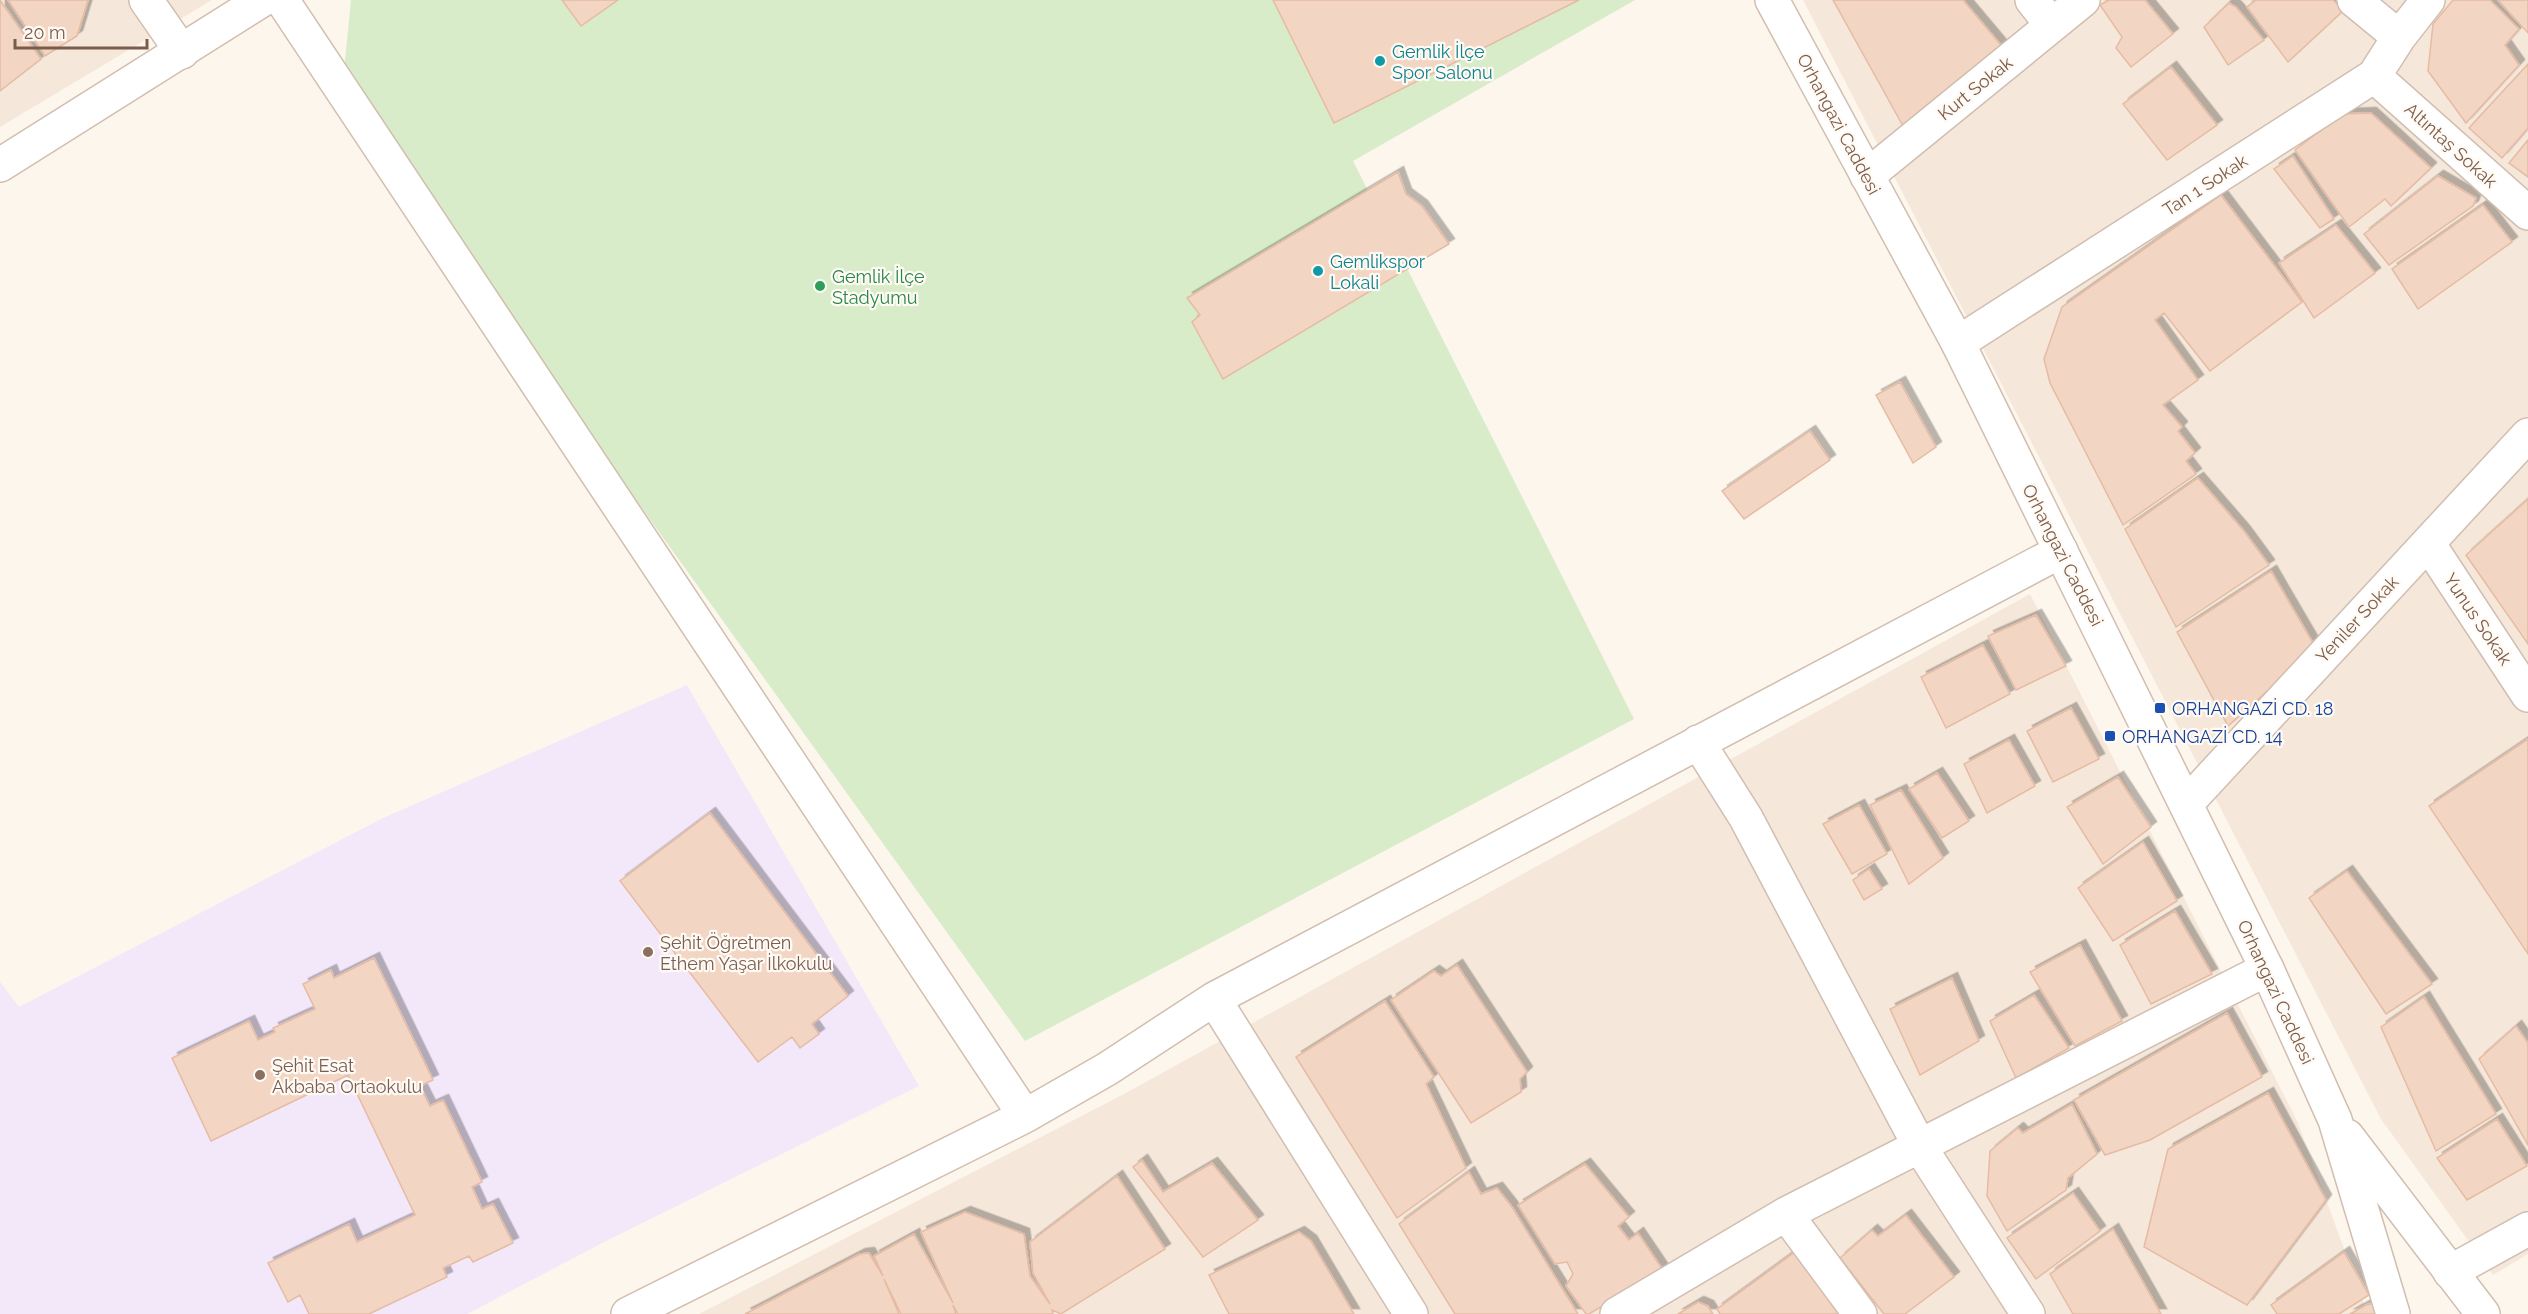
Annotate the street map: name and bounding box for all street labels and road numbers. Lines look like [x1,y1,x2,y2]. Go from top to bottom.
street label: Orhangazi Caddesi [1793,50,1885,198]
street label: Kurt Sokak [1934,51,2017,124]
street label: Altıntaş Sokak [2400,98,2502,192]
street label: Tan 1 Sokak [2159,150,2252,220]
street label: Orhangazi Caddesi [2018,480,2108,630]
street label: Yunus Sokak [2440,569,2517,669]
street label: Yeniler Sokak [2311,571,2403,667]
street label: Orhangazi Caddesi [2233,917,2319,1067]

